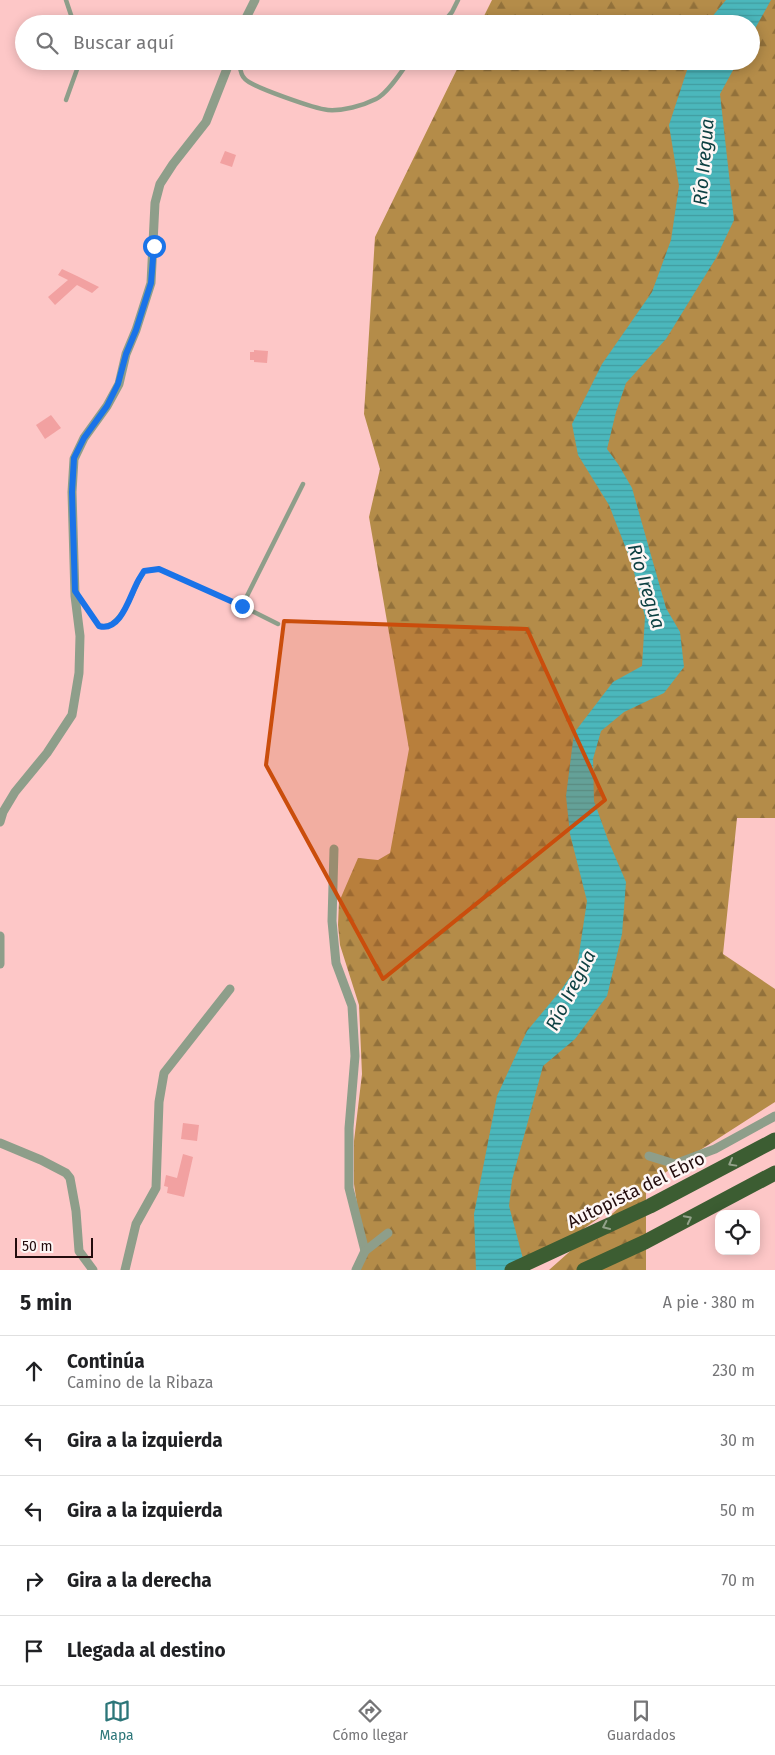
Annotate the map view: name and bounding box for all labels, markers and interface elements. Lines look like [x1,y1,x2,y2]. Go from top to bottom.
search box [15,15,760,70]
icon: search [33,29,61,57]
text: Buscar aquí [73,31,174,54]
water label: Río Iregua [688,118,719,207]
route start [143,235,166,258]
water label: Río Iregua [623,541,670,631]
route end [231,595,254,618]
water label: Río Iregua [540,946,601,1034]
street label: Autopista del Ebro [564,1147,708,1233]
one-way arrow [729,1157,738,1167]
map controls [715,1210,760,1255]
button: locate [715,1210,760,1255]
one-way arrow [683,1215,692,1225]
one-way arrow [602,1220,611,1231]
scale bar [15,1235,92,1258]
text: 50 m [22,1238,53,1255]
text: 5 min [20,1290,72,1316]
text: A pie · 380 m [663,1293,755,1312]
text: Continúa [67,1350,145,1373]
icon: ahead [20,1357,48,1385]
text: 230 m [712,1361,755,1380]
text: Camino de la Ribaza [67,1373,213,1392]
icon: left [20,1427,48,1455]
text: Gira a la izquierda [67,1429,223,1452]
text: 30 m [720,1431,755,1450]
icon: left [20,1497,48,1525]
text: Gira a la izquierda [67,1499,223,1522]
text: 50 m [720,1501,755,1520]
icon: right [20,1567,48,1595]
text: Gira a la derecha [67,1569,212,1592]
text: 70 m [721,1571,755,1590]
icon: arrive [20,1637,48,1665]
text: Llegada al destino [67,1639,226,1662]
tab: Mapa [99,1697,134,1744]
tab: Cómo llegar [333,1697,408,1744]
tab: Guardados [607,1697,676,1744]

